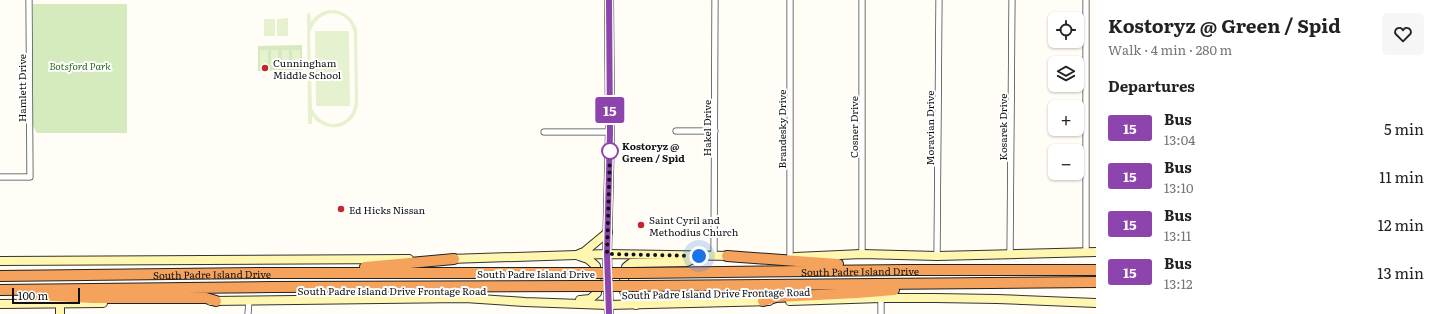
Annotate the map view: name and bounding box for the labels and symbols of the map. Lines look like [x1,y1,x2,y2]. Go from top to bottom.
street label: Hamlett Drive [14,54,29,122]
place label: Cunningham Middle School [273,55,342,82]
park label: Botsford Park [49,58,111,73]
marker: Cunningham Middle School [260,63,270,73]
street label: Brandesky Drive [774,90,789,168]
street label: Moravian Drive [922,91,937,165]
street label: Kosarek Drive [995,94,1010,160]
street label: Cosner Drive [846,96,861,158]
line badge: 15 [592,97,628,123]
street label: Hakel Drive [699,100,714,156]
place label: Kostoryz @ Green / Spid [622,138,685,165]
marker: Kostoryz @ Green / Spid [601,142,619,160]
place label: Ed Hicks Nissan [349,202,425,217]
marker: Ed Hicks Nissan [336,204,346,214]
place label: Saint Cyril and Methodius Church [649,212,739,239]
marker: Saint Cyril and Methodius Church [636,220,646,230]
your location [689,246,709,266]
street label: South Padre Island Drive [801,263,919,279]
street label: South Padre Island Drive [153,265,271,282]
street label: South Padre Island Drive [477,266,595,281]
street label: South Padre Island Drive Frontage Road [298,283,486,298]
street label: South Padre Island Drive Frontage Road [622,284,810,302]
scale bar [12,286,80,305]

